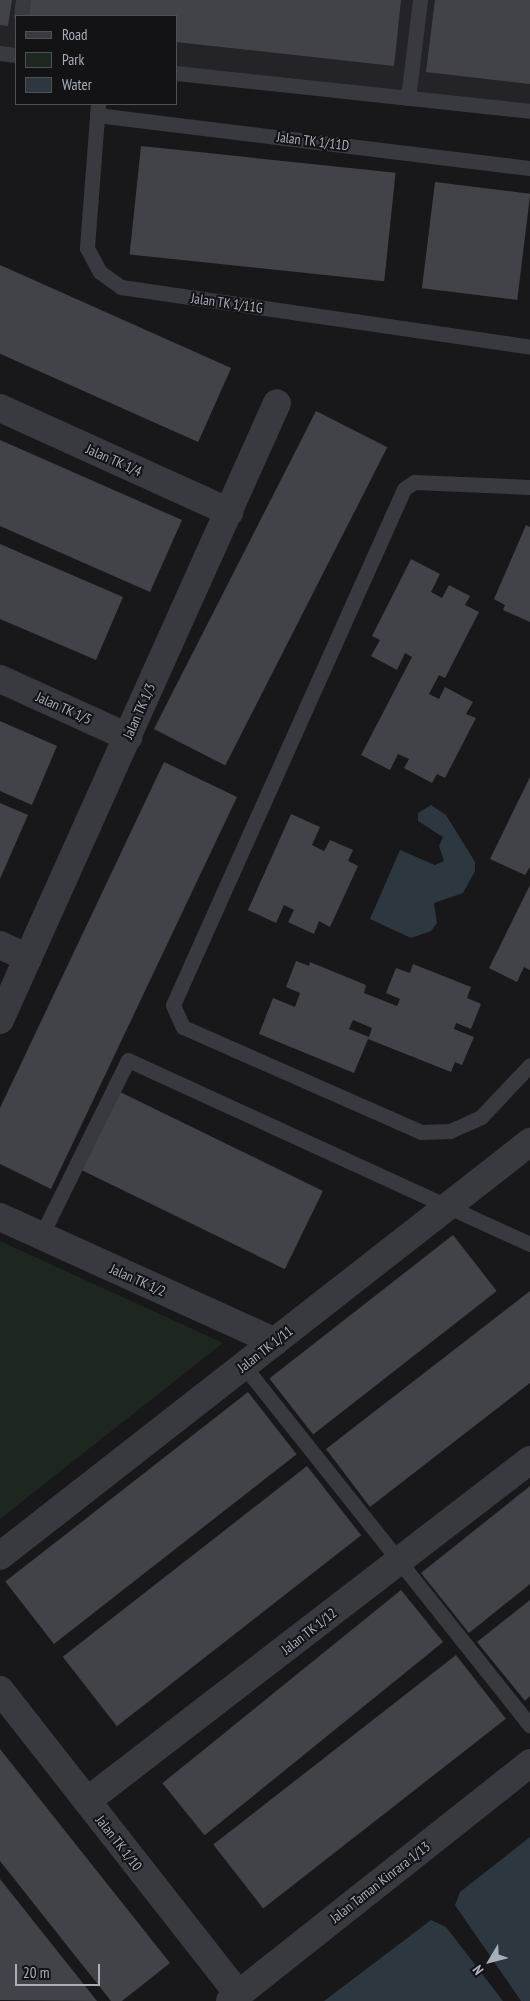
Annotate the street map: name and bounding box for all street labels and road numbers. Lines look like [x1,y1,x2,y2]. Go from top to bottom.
street label: Jalan TK 1/11D [276,128,350,154]
street label: Jalan TK 1/11G [190,290,264,316]
street label: Jalan TK 1/4 [83,440,145,480]
street label: Jalan TK 1/3 [119,680,159,742]
street label: Jalan TK 1/5 [33,688,95,728]
street label: Jalan TK 1/2 [107,1260,169,1300]
street label: Jalan TK 1/11 [234,1322,296,1376]
street label: Jalan TK 1/12 [278,1604,340,1658]
street label: Jalan TK 1/10 [92,1812,146,1874]
street label: Jalan Taman Kinrara 1/13 [327,1838,433,1926]

